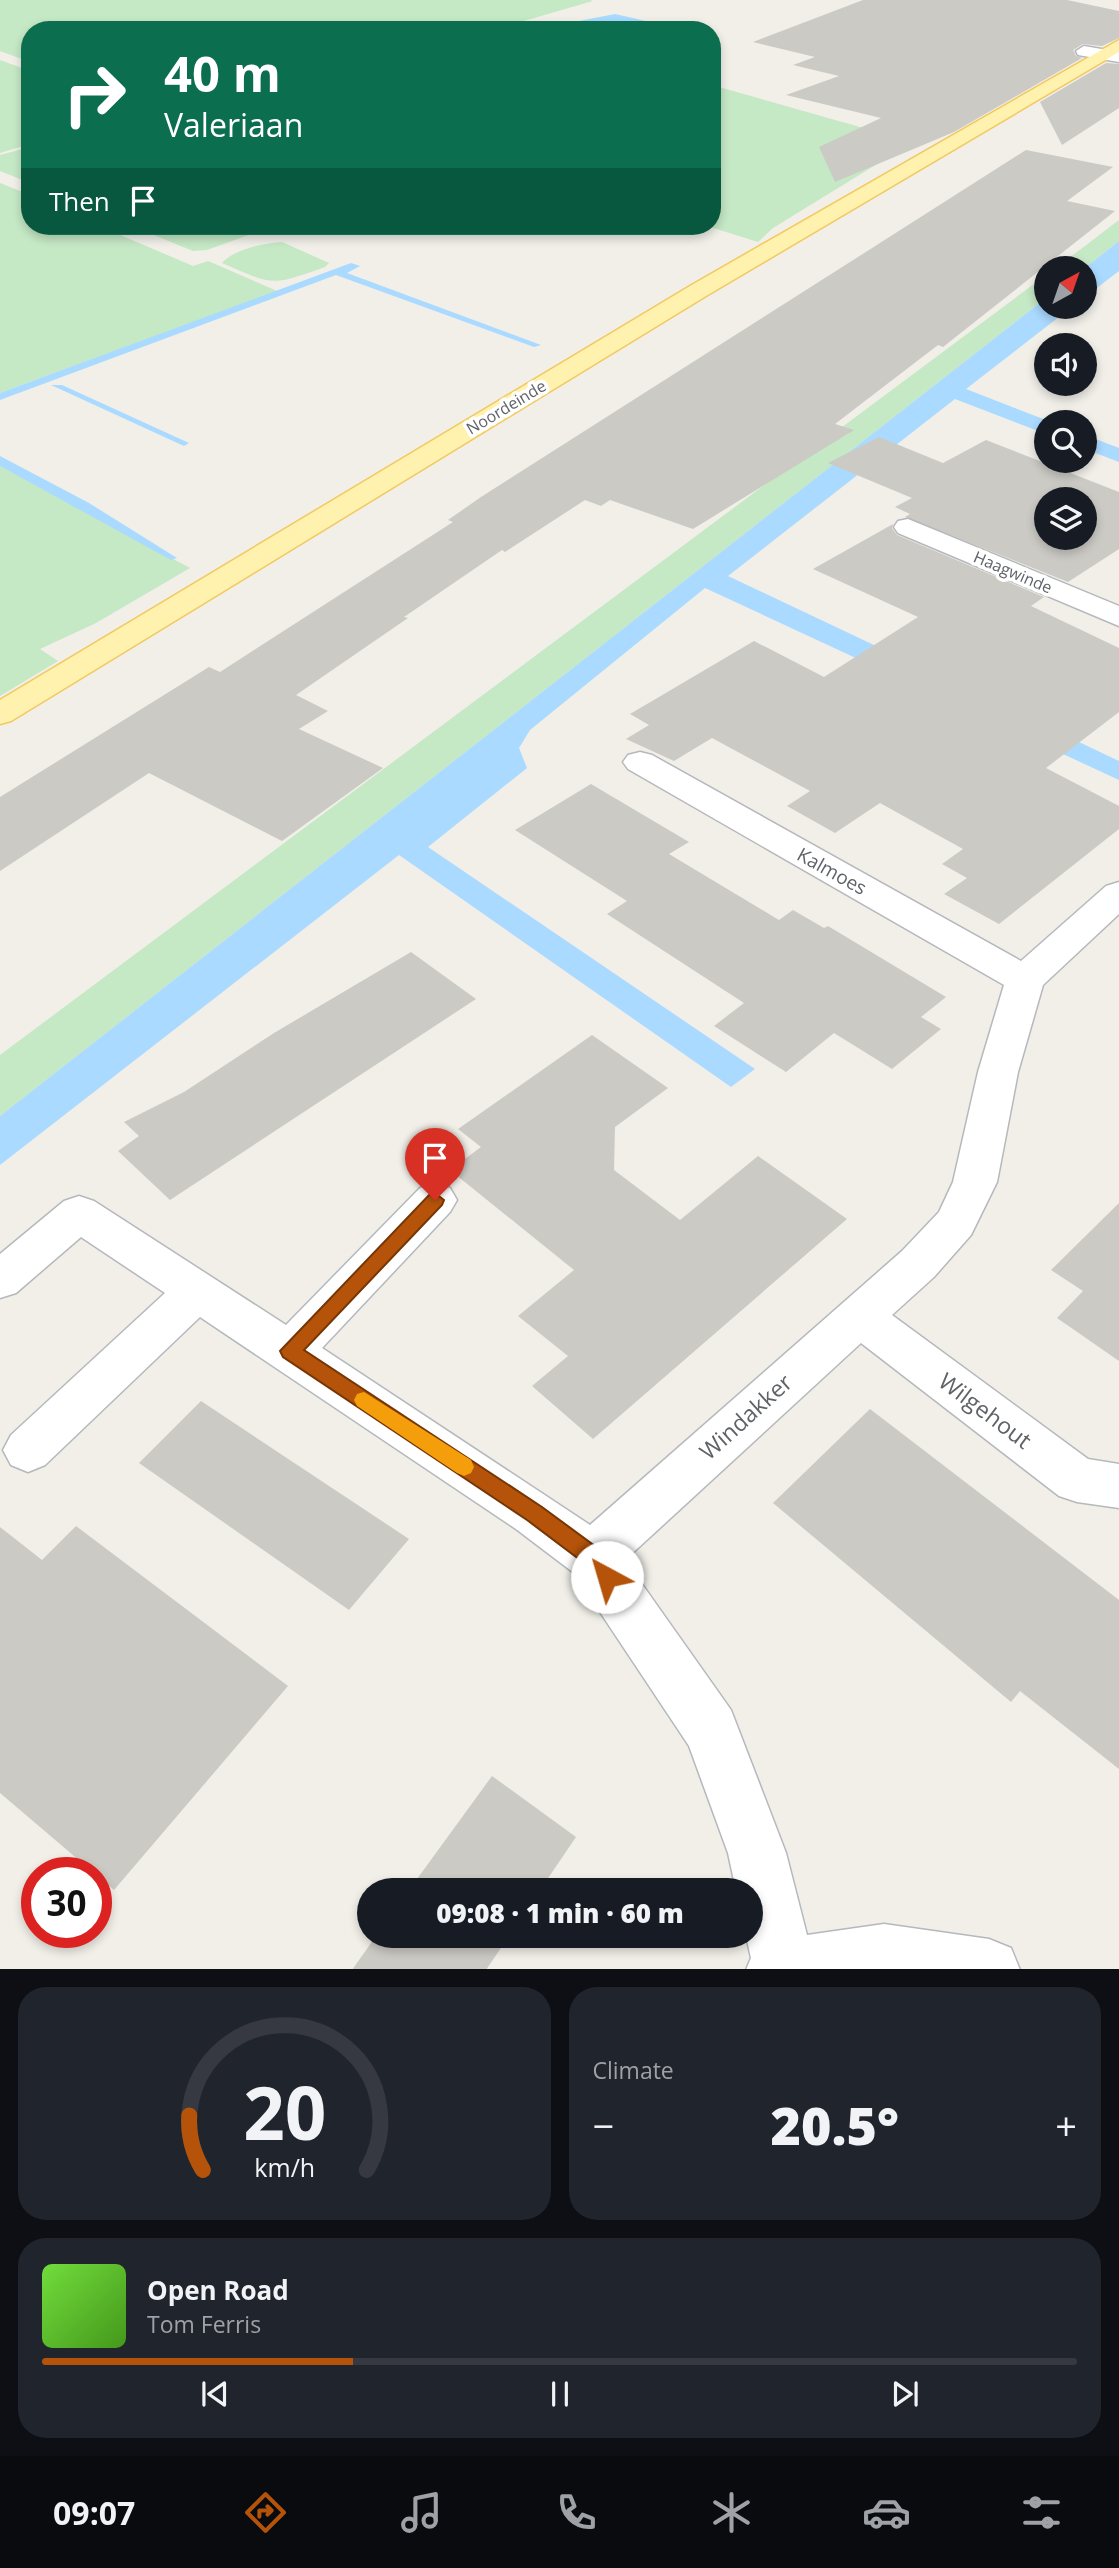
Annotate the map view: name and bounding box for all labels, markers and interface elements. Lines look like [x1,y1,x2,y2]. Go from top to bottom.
text: 40 m [164,40,281,106]
icon: right [49,49,140,140]
text: Valeriaan [164,103,303,146]
icon: arrive [124,182,162,220]
text: Then [49,183,110,219]
north arrow [1034,256,1097,318]
map controls [1034,256,1097,550]
button: sound [1034,333,1097,396]
street label: Noordeinde [462,375,550,439]
button: search [1034,410,1097,473]
button: layers [1034,487,1097,550]
street label: Haagwinde [970,546,1056,598]
street label: Kalmoes [793,841,871,901]
pin [405,1128,465,1200]
icon: arrive [416,1139,454,1177]
street label: Wilgehout [933,1365,1039,1456]
street label: Windakker [692,1366,799,1466]
position arrow [570,1540,644,1614]
speed limit sign: 30 [21,1857,112,1948]
text: 09:08 · 1 min · 60 m [436,1895,684,1931]
text: Climate [593,2054,674,2086]
text: 20 [243,2062,326,2161]
text: 20.5° [771,2089,899,2160]
text: − [593,2099,614,2151]
text: + [1055,2099,1077,2151]
text: km/h [254,2149,315,2183]
text: Open Road [147,2272,289,2308]
text: Tom Ferris [147,2308,261,2340]
icon: previous [196,2375,234,2413]
icon: pause [541,2375,579,2413]
icon: next [886,2375,924,2413]
icon: directions [241,2488,290,2537]
icon: music [397,2488,446,2537]
icon: phone [552,2488,601,2537]
icon: climate [707,2488,756,2537]
icon: car [862,2488,911,2537]
icon: filters [1017,2488,1066,2537]
text: 09:07 [53,2491,135,2534]

